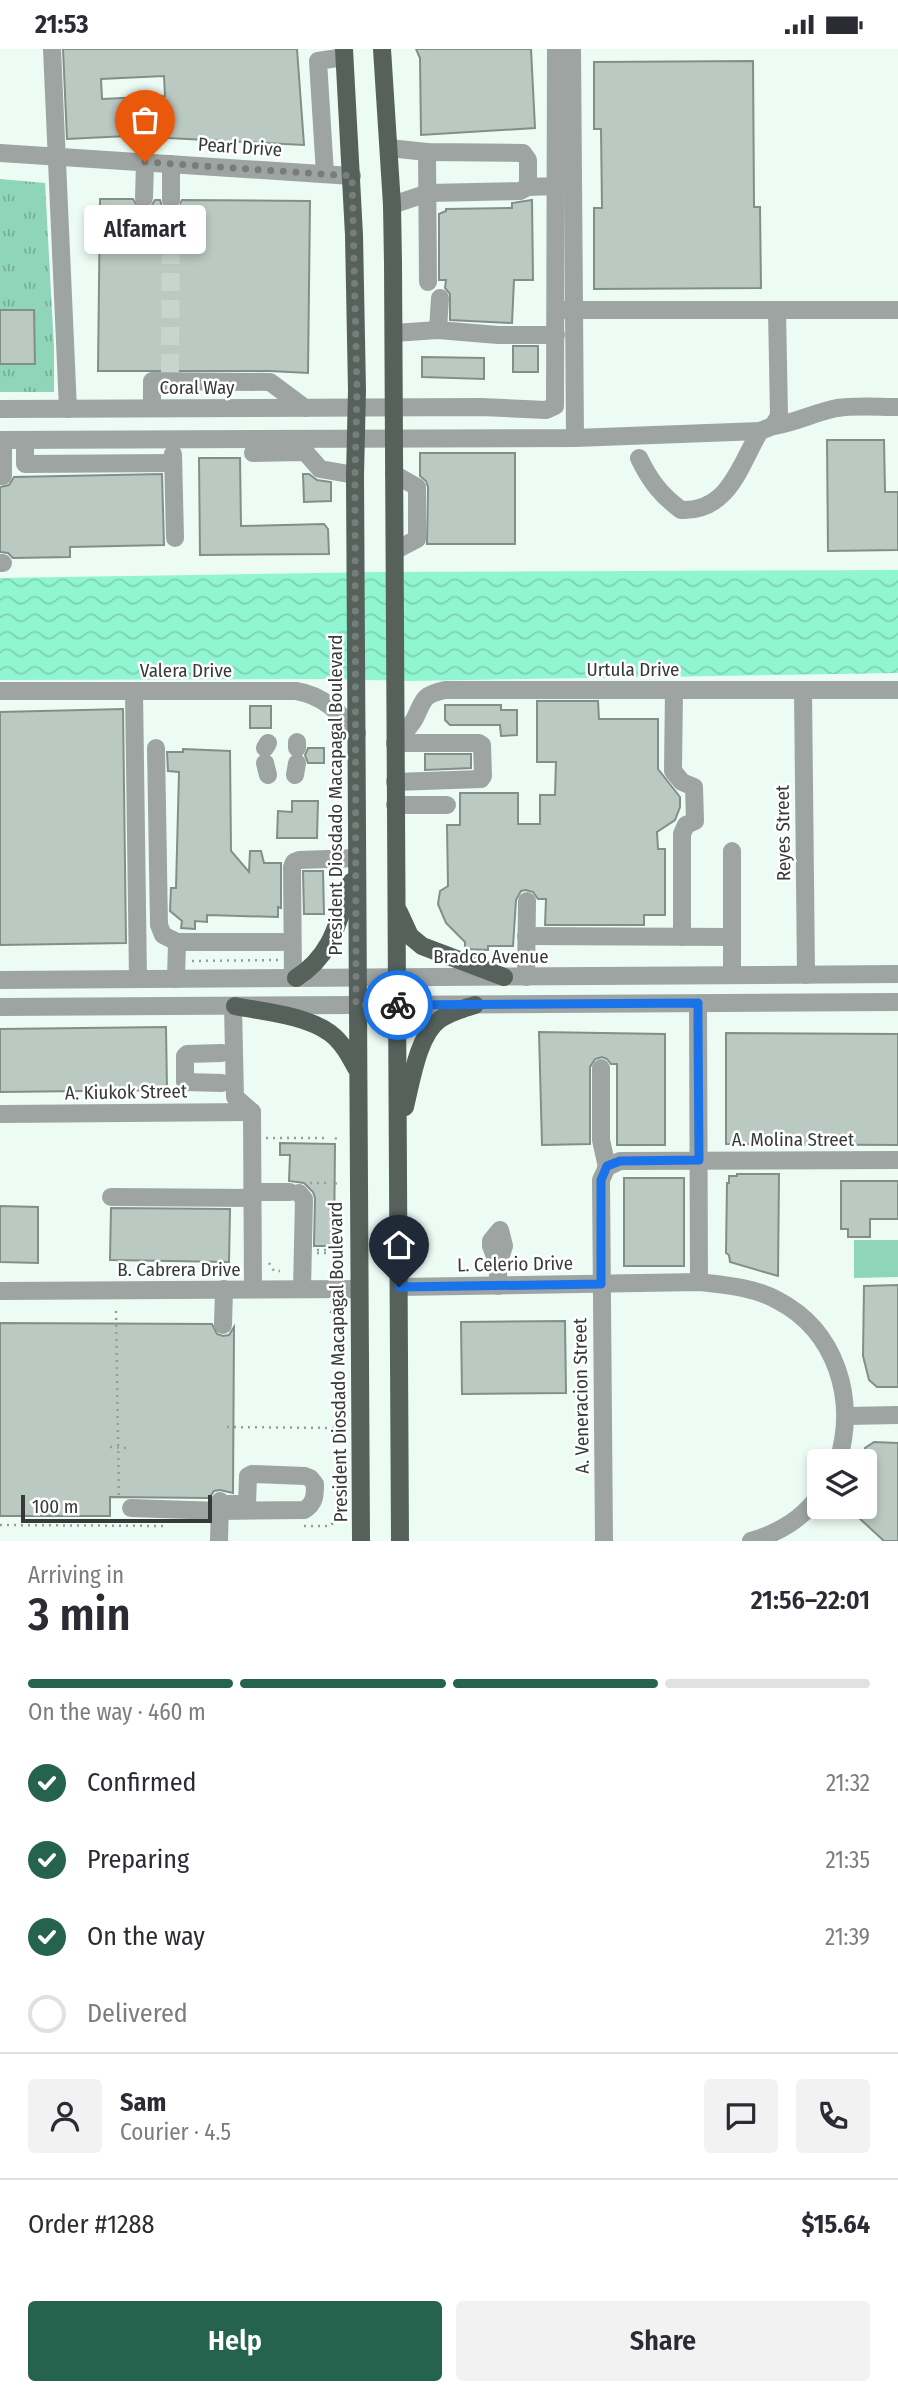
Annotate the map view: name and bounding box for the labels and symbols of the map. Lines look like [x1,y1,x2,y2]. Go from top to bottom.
pin [115,90,175,162]
street label: Pearl Drive [197,133,283,161]
callout: Alfamart [84,204,206,253]
street label: Coral Way [159,376,235,399]
street label: President Diosdado Macapagal Boulevard [324,635,347,955]
street label: Urtula Drive [587,658,679,681]
street label: Valera Drive [140,659,232,682]
street label: Reyes Street [771,784,795,881]
street label: Bradco Avenue [433,945,549,968]
courier [363,970,433,1040]
street label: A. Kiukok Street [65,1079,188,1105]
street label: A. Molina Street [732,1128,855,1151]
street label: President Diosdado Macapagal Boulevard [324,1201,352,1523]
pin [369,1215,429,1287]
street label: L. Celerio Drive [457,1251,573,1277]
street label: B. Cabrera Drive [117,1258,241,1281]
street label: A. Veneracion Street [568,1317,594,1474]
scale bar [21,1492,212,1524]

